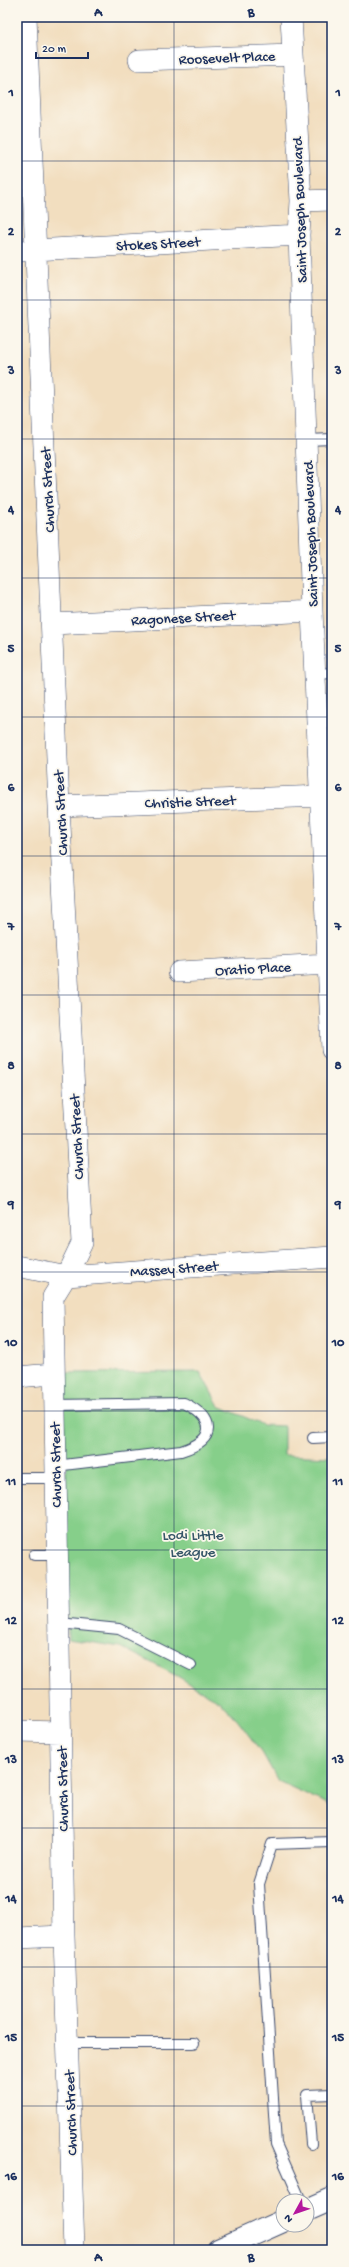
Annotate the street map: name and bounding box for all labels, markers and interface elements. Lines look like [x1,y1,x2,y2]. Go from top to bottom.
text: A [93,6,103,21]
text: B [247,6,256,21]
scale bar [36,34,88,60]
text: 20 m [42,43,67,57]
street label: Roosevelt Place [178,48,276,70]
text: 1 [7,86,14,101]
text: 1 [334,86,341,101]
street label: Saint Joseph Boulevard [289,135,313,283]
text: 2 [8,225,15,240]
text: 2 [335,225,342,240]
street label: Stokes Street [116,234,203,256]
text: 3 [7,364,15,379]
text: 3 [334,364,342,379]
street label: Church Street [38,445,60,533]
street label: Saint Joseph Boulevard [300,459,324,607]
text: 4 [7,503,15,518]
text: 4 [334,503,342,518]
street label: Ragonese Street [131,607,237,631]
text: 5 [8,642,15,657]
text: 5 [335,642,342,657]
street label: Church Street [51,768,73,856]
text: 6 [8,781,15,796]
text: 6 [335,781,342,796]
street label: Christie Street [144,792,238,814]
text: 7 [7,920,16,935]
text: 7 [334,920,343,935]
street label: Oratio Place [215,959,292,981]
text: 8 [7,1059,15,1074]
text: 8 [334,1059,342,1074]
street label: Church Street [67,1092,89,1180]
text: 9 [7,1198,15,1213]
text: 9 [334,1198,342,1213]
street label: Massey Street [129,1258,221,1282]
text: 10 [4,1336,18,1351]
text: 10 [331,1336,345,1351]
street label: Church Street [47,1420,67,1508]
text: 11 [5,1475,16,1490]
text: 11 [332,1475,343,1490]
park label: Lodi Little League [163,1527,224,1562]
text: 12 [4,1614,17,1629]
text: 12 [331,1614,344,1629]
street label: Church Street [54,1744,74,1832]
text: 13 [4,1753,17,1768]
text: 13 [331,1753,344,1768]
text: 14 [4,1892,18,1907]
text: 14 [331,1892,345,1907]
text: 15 [4,2031,17,2046]
text: 15 [331,2031,344,2046]
street label: Church Street [61,2068,82,2156]
text: 16 [4,2170,17,2185]
text: 16 [331,2170,344,2185]
north arrow [275,2193,315,2233]
text: N [282,2212,296,2225]
text: A [93,2251,103,2266]
text: B [247,2251,256,2266]

